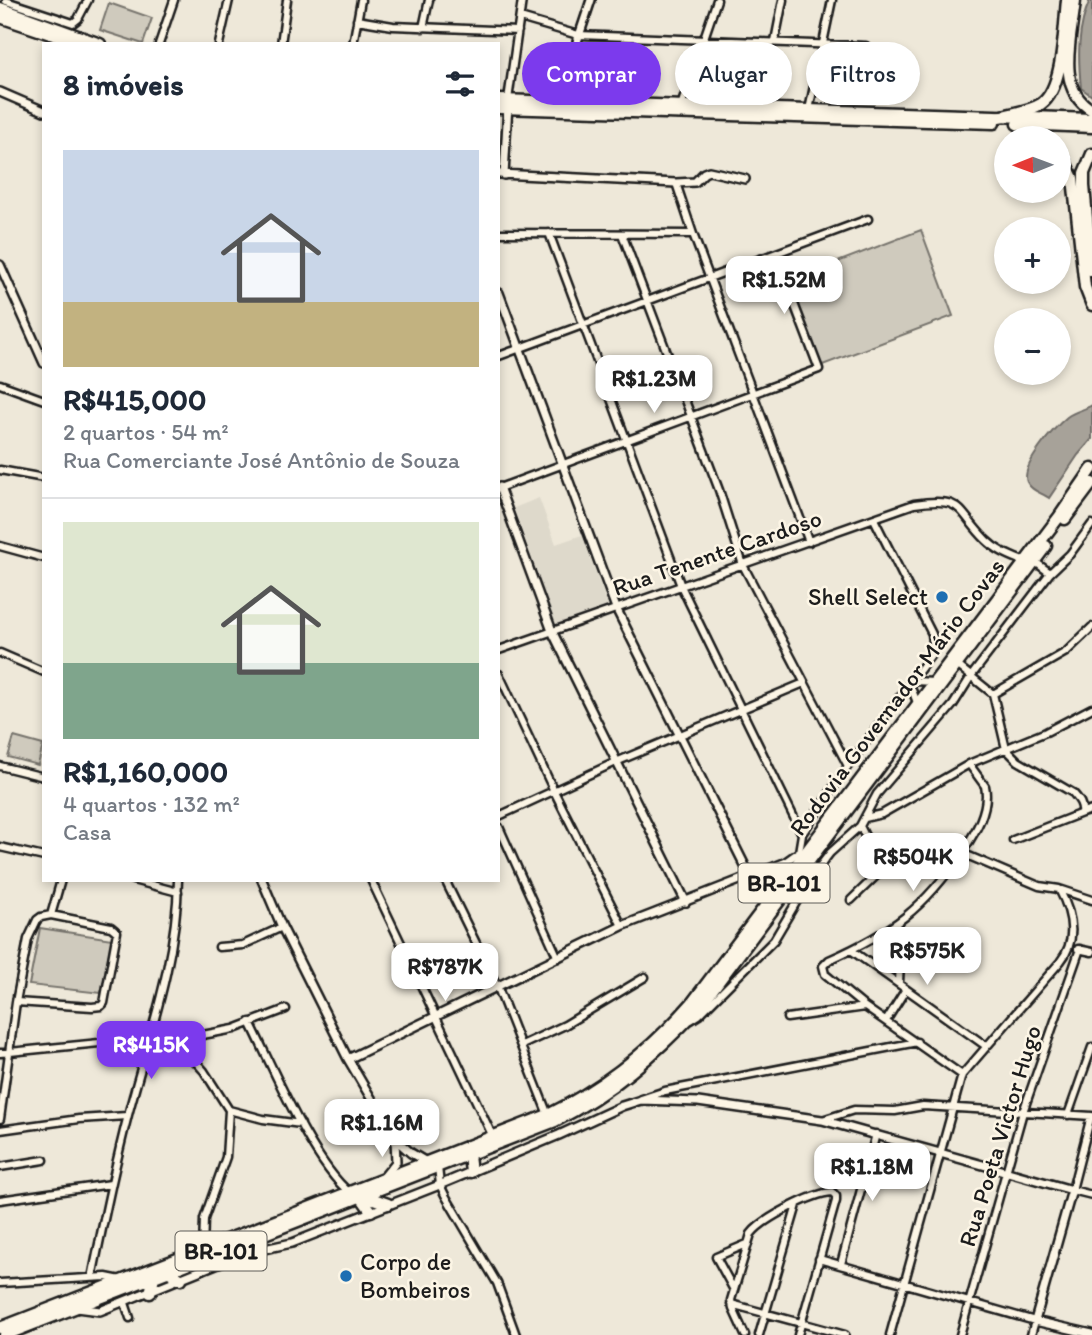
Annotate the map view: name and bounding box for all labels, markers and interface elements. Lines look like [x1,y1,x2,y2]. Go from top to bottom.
chip: Comprar [522,42,661,105]
chip: Alugar [675,42,792,105]
chip: Filtros [806,42,920,105]
icon: filters [441,65,479,103]
text: 8 imóveis [63,66,184,103]
north arrow [994,126,1071,203]
map controls [994,126,1071,385]
icon: home [208,195,334,321]
button: + [994,217,1071,294]
pin: R$1.52M [719,256,849,316]
text: R$1.52M [742,265,826,293]
button: − [994,308,1071,385]
pin: R$1.23M [589,356,719,415]
text: R$1.23M [611,364,697,392]
text: R$415,000 [63,381,207,418]
text: 2 quartos · 54 m² [63,418,229,446]
text: Rua Comerciante José Antônio de Souza [63,446,460,474]
street label: Rua Tenente Cardoso [609,503,825,602]
street label: Rodovia Governador Mário Covas [783,552,1010,841]
icon: home [208,567,334,693]
place label: Shell Select [808,582,928,611]
marker: Shell Select [934,589,950,605]
text: R$1,160,000 [63,753,228,790]
text: 4 quartos · 132 m² [63,790,240,818]
text: Casa [63,818,111,846]
pin: R$504K [856,834,970,893]
text: R$504K [873,842,953,870]
road number: BR-101 [738,863,830,902]
pin: R$575K [870,928,984,987]
text: R$575K [889,936,965,964]
pin: R$787K [388,944,502,1003]
text: R$787K [407,952,483,980]
pin: R$415K [94,1021,208,1081]
street label: Rua Poeta Victor Hugo [952,1022,1047,1250]
text: R$415K [113,1030,189,1058]
pin: R$1.16M [317,1100,447,1159]
text: R$1.16M [340,1108,424,1136]
pin: R$1.18M [807,1144,937,1203]
text: R$1.18M [830,1152,914,1180]
road number: BR-101 [176,1232,266,1270]
place label: Corpo de Bombeiros [360,1247,470,1304]
marker: Corpo de Bombeiros [338,1268,354,1284]

